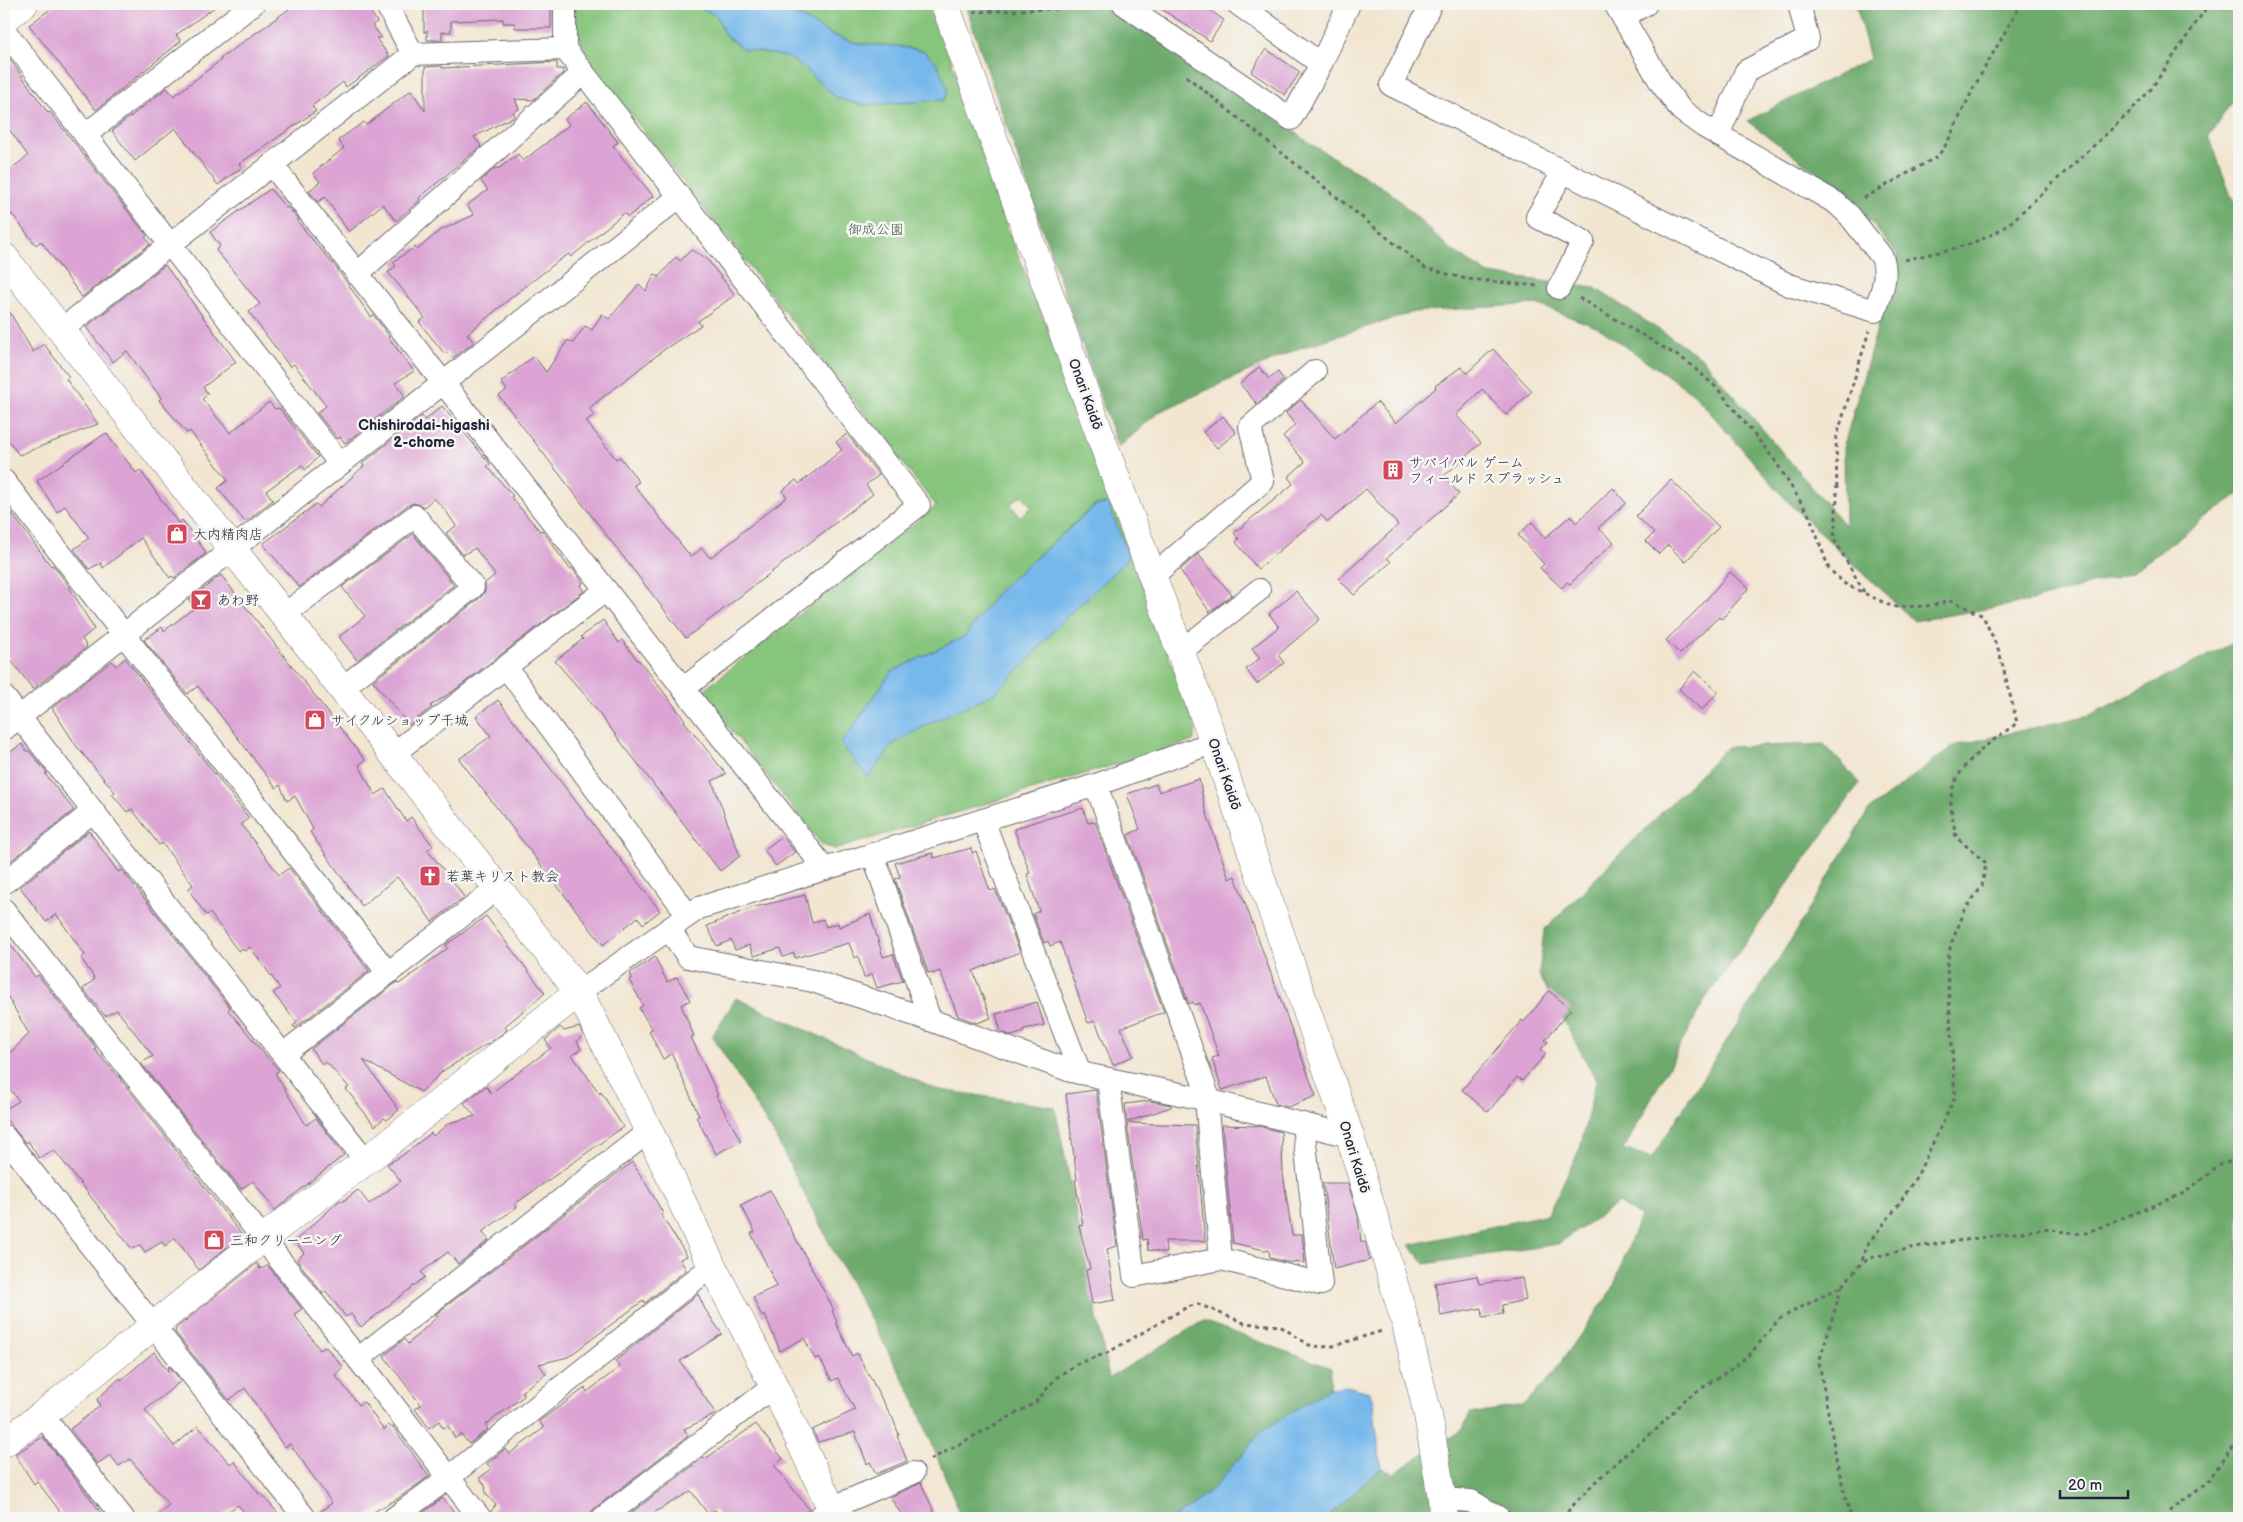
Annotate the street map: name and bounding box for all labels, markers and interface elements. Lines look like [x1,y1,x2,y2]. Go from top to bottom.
park label: 御成公園 [848,221,904,238]
street label: Onari Kaidō [1065,356,1106,432]
district label: Chishirodai-higashi 2-chome [358,416,490,452]
place label: サバイバル ゲーム フィールド スプラッシュ [1409,454,1565,487]
building icon: サバイバル ゲーム フィールド スプラッシュ [1381,458,1405,482]
shop icon: 大内精肉店 [165,522,189,546]
place label: 大内精肉店 [193,526,263,543]
bar icon: あわ野 [189,588,213,612]
place label: あわ野 [217,592,259,609]
shop icon: サイクルショップ千城 [303,708,327,732]
place label: サイクルショップ千城 [331,712,468,729]
street label: Onari Kaidō [1204,736,1245,812]
church icon: 若葉キリスト教会 [418,864,442,888]
place label: 若葉キリスト教会 [446,868,559,885]
street label: Onari Kaidō [1335,1119,1374,1195]
shop icon: 三和クリーニング [202,1228,226,1252]
place label: 三和クリーニング [230,1232,342,1249]
scale bar [2060,1467,2128,1499]
text: 20 m [2068,1476,2102,1495]

